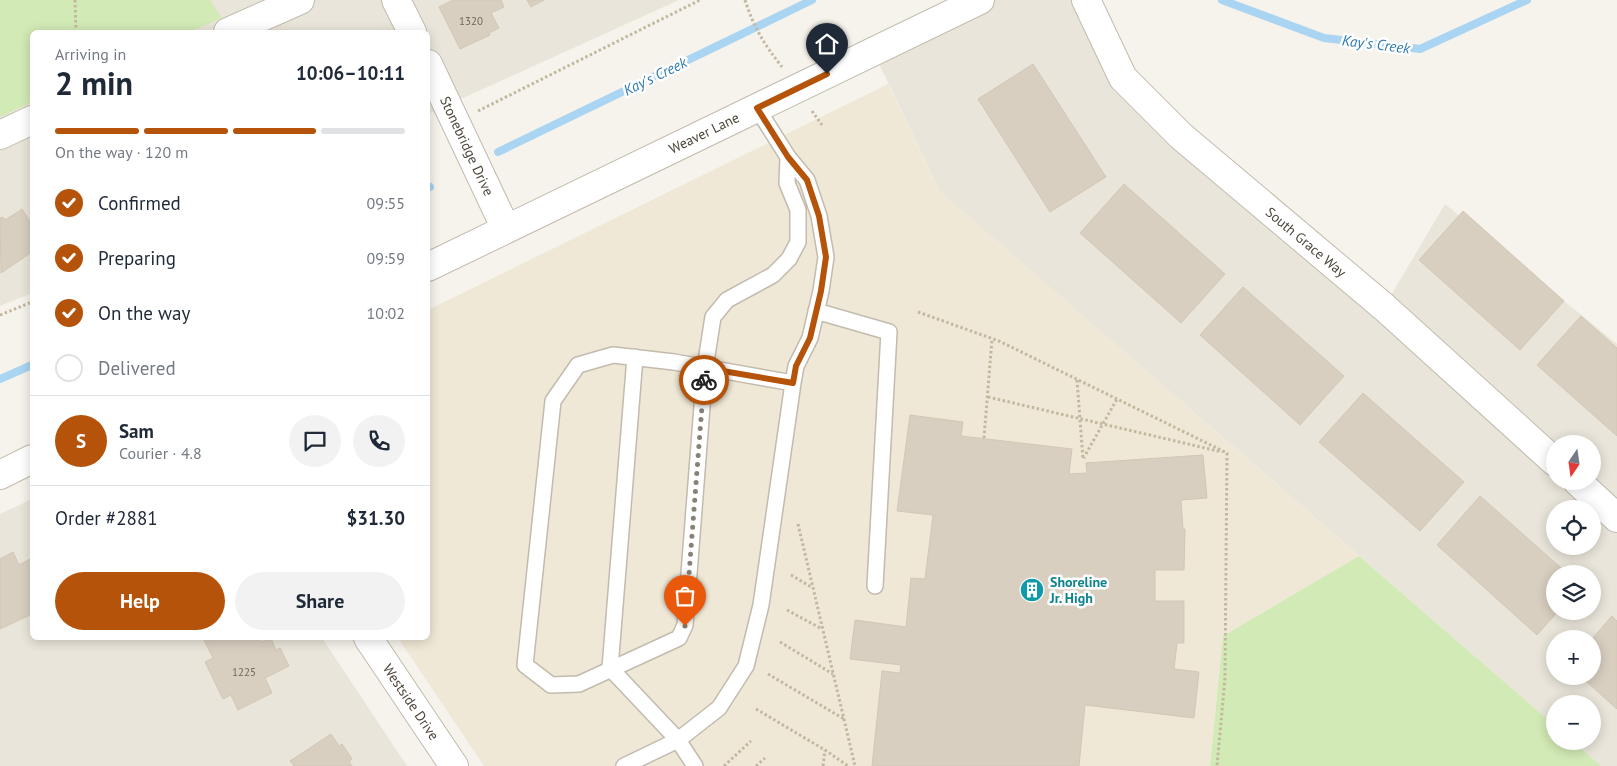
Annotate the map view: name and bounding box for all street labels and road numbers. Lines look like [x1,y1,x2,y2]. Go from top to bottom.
street label: Stonebridge Drive [436,93,498,199]
street label: Weaver Lane [666,108,742,158]
street label: South Grace Way [1262,203,1350,281]
street label: Westside Drive [379,660,443,744]

